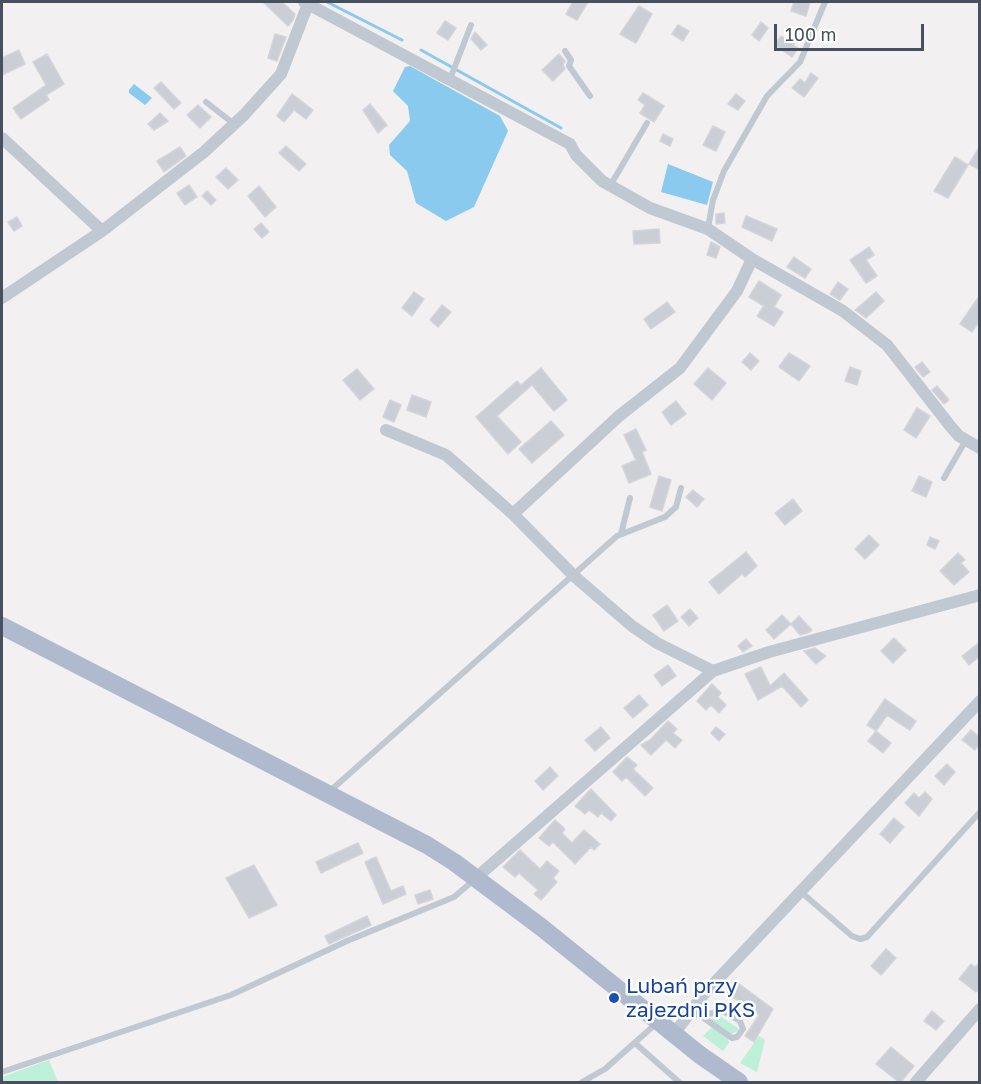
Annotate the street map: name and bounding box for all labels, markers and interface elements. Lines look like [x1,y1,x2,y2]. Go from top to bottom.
scale bar [777,12,927,50]
text: 100 m [785,23,836,45]
place label: Lubań przy zajezdni PKS [626,973,755,1023]
marker: Lubań przy zajezdni PKS [607,991,621,1005]

